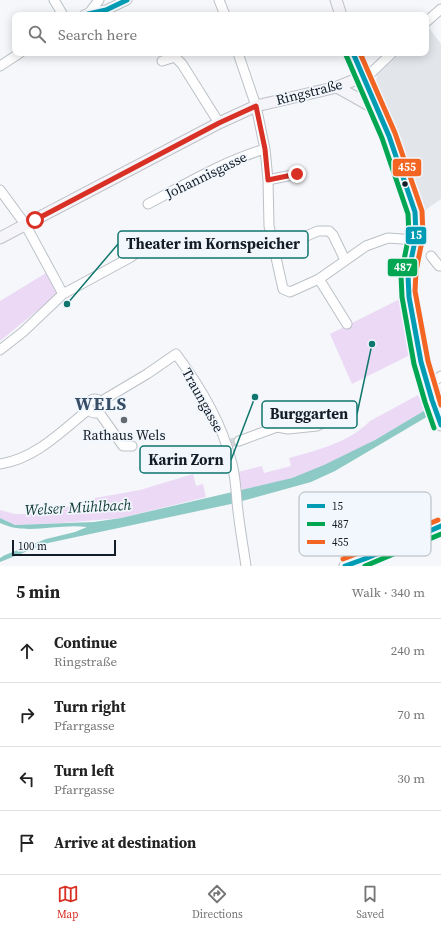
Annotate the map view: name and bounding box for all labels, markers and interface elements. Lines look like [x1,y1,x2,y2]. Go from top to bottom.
search box [12,12,429,56]
icon: search [26,23,48,45]
text: Search here [58,24,137,45]
street label: Ringstraße [274,74,344,110]
street label: Johannisgasse [161,147,250,204]
line badge: 455 [392,158,422,177]
text: 455 [398,160,416,175]
route end [288,165,306,183]
unlabelled marker [400,179,410,189]
route start [26,211,44,229]
line badge: 15 [405,226,427,245]
text: 15 [410,228,422,243]
callout: Theater im Kornspeicher [118,231,308,258]
text: Theater im Kornspeicher [126,233,300,254]
line badge: 487 [387,258,418,277]
text: 487 [394,260,412,275]
street label: Traungasse [177,364,229,436]
district label: WELS [75,391,127,416]
callout: Burggarten [262,401,357,428]
text: Burggarten [270,403,348,424]
marker: Rathaus Wels [119,415,129,425]
place label: Rathaus Wels [82,425,166,445]
callout: Karin Zorn [140,446,231,473]
text: Karin Zorn [148,449,224,470]
legend [299,492,431,556]
water label: Welser Mühlbach [24,494,132,520]
text: 15 [332,499,343,514]
text: 487 [332,517,349,532]
text: 455 [332,535,349,550]
scale bar [12,538,116,557]
text: 100 m [18,539,47,554]
text: 5 min [16,580,60,604]
text: Walk · 340 m [352,584,425,601]
text: Continue [54,632,117,653]
icon: ahead [16,640,38,662]
text: 240 m [391,642,425,659]
text: Ringstraße [54,653,117,670]
text: Turn right [54,696,126,717]
icon: right [16,704,38,726]
text: 70 m [397,706,425,723]
text: Pfarrgasse [54,717,115,734]
text: Turn left [54,760,114,781]
icon: left [16,768,38,790]
text: 30 m [397,770,425,787]
text: Pfarrgasse [54,781,115,798]
icon: arrive [16,832,38,854]
text: Arrive at destination [54,832,196,853]
tab: Map [57,883,79,922]
tab: Directions [192,883,243,922]
tab: Saved [356,883,384,922]

